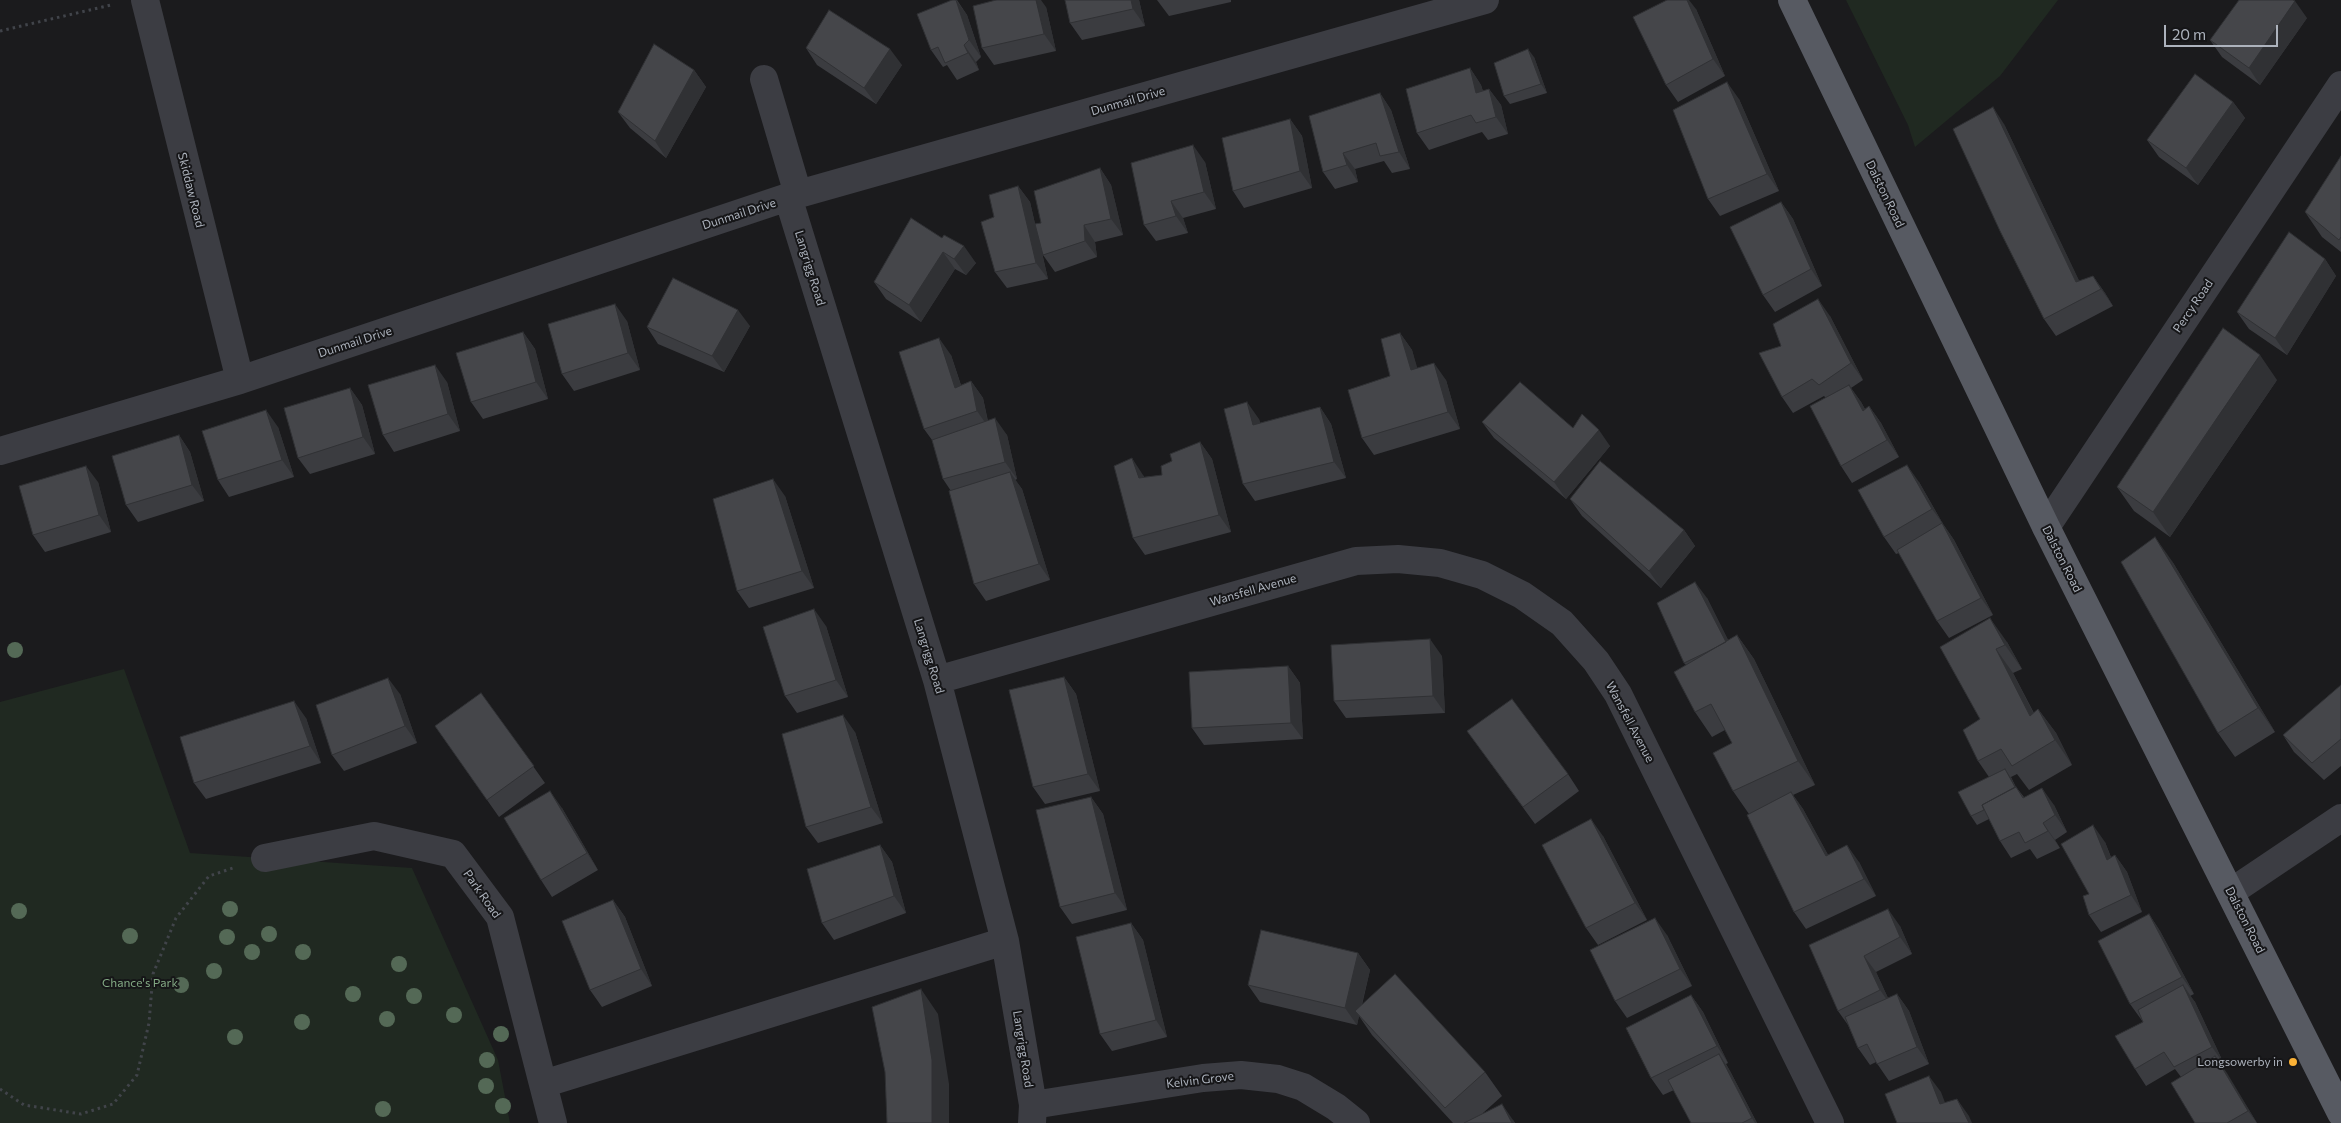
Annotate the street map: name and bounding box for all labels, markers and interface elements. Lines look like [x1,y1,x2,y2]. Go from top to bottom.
scale bar [2166,15,2280,47]
text: 20 m [2172,25,2206,43]
street label: Dunmail Drive [1089,84,1167,118]
street label: Skiddaw Road [175,151,207,229]
street label: Dalston Road [1863,158,1907,230]
street label: Dunmail Drive [700,195,778,233]
street label: Langrigg Road [792,229,828,307]
street label: Percy Road [2170,277,2216,335]
street label: Dunmail Drive [316,323,394,361]
street label: Dalston Road [2039,523,2085,595]
street label: Wansfell Avenue [1208,571,1298,609]
street label: Langrigg Road [911,617,947,695]
street label: Wansfell Avenue [1603,679,1657,765]
street label: Park Road [460,867,504,921]
street label: Dalston Road [2222,884,2268,956]
park label: Chance's Park [102,976,178,990]
street label: Langrigg Road [1010,1009,1036,1089]
place label: Longsowerby in [2197,1055,2283,1069]
marker: Longsowerby in [2287,1056,2299,1068]
street label: Kelvin Grove [1165,1069,1235,1091]

